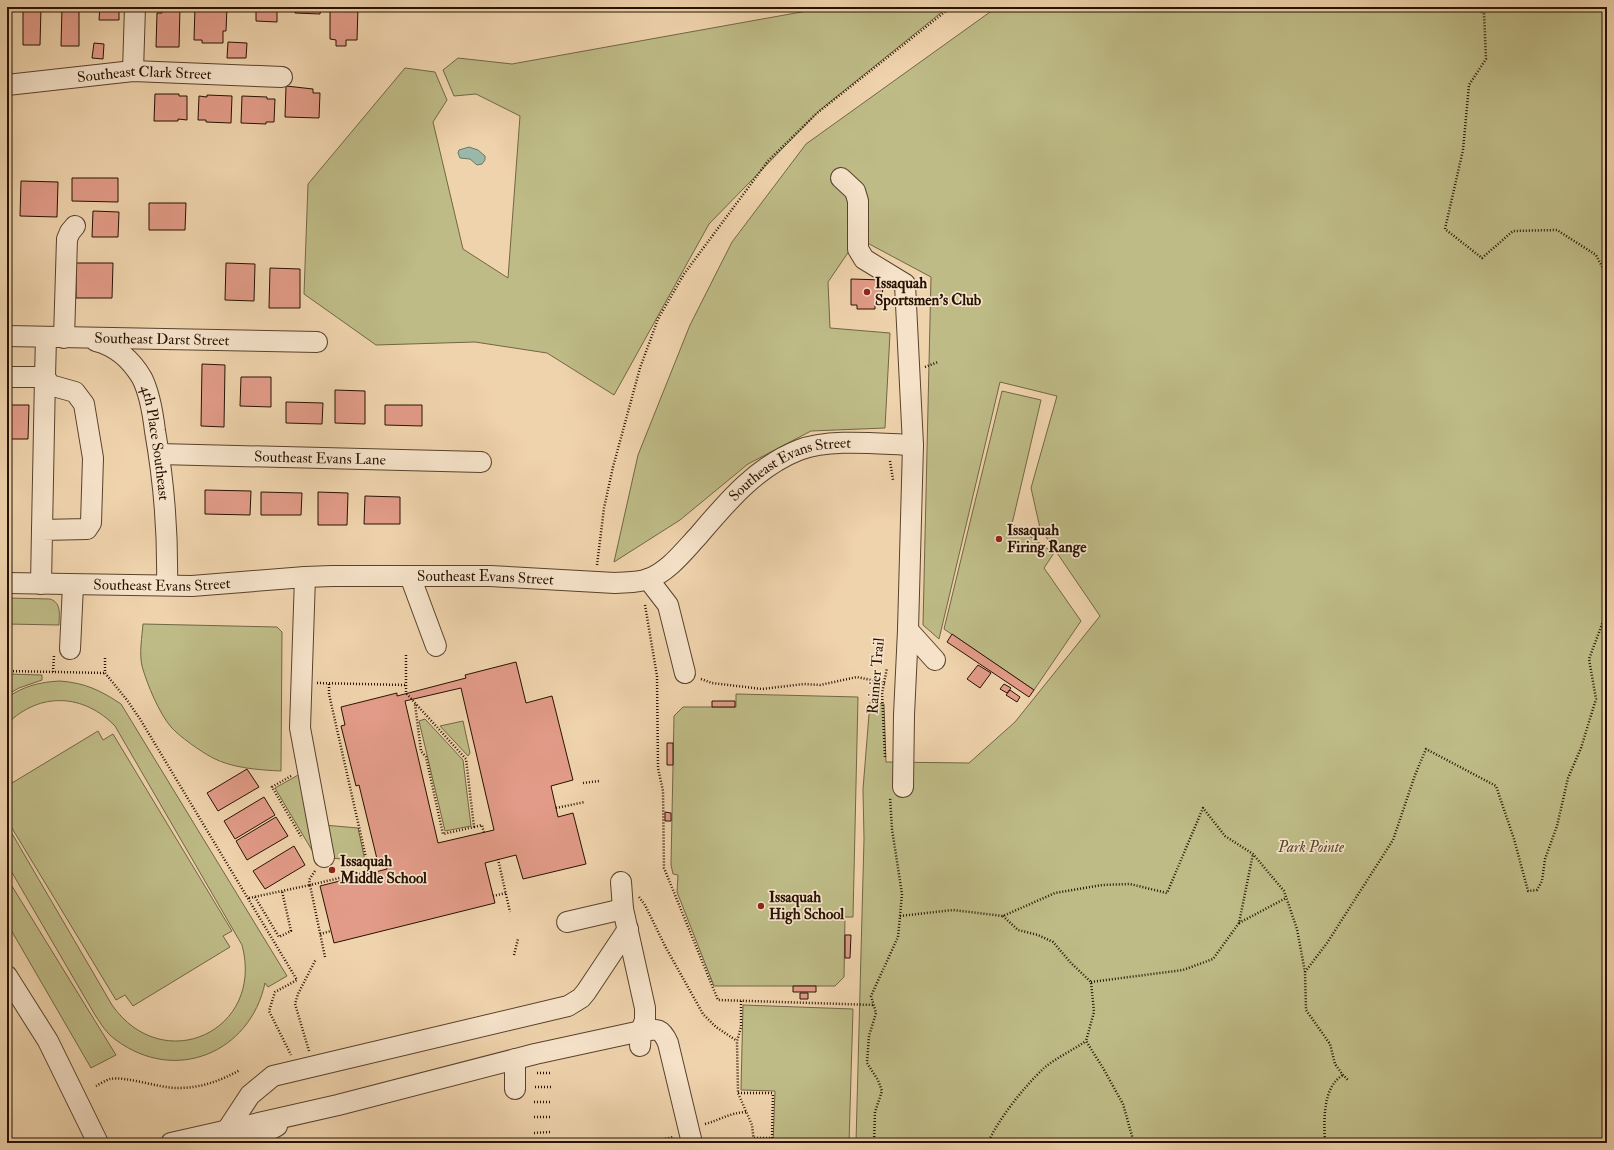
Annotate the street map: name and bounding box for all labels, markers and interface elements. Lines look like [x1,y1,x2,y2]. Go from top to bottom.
street label: Southeast Clark Street [76,61,212,87]
place label: Issaquah Sportsmen's Club [875,274,982,311]
marker: Issaquah Sportsmen's Club [862,287,872,297]
street label: Southeast Darst Street [94,328,230,350]
street label: 4th Place Southeast [136,382,174,501]
street label: Southeast Evans Street [724,433,851,505]
street label: Southeast Evans Lane [254,447,386,469]
place label: Issaquah Firing Range [1007,521,1087,558]
marker: Issaquah Firing Range [994,534,1004,544]
street label: Southeast Evans Street [417,566,555,589]
street label: Southeast Evans Street [93,573,231,596]
street label: Rainier Trail [863,637,889,715]
park label: Park Pointe [1277,838,1345,857]
place label: Issaquah Middle School [339,852,427,888]
marker: Issaquah Middle School [327,865,337,875]
place label: Issaquah High School [769,888,844,925]
marker: Issaquah High School [756,901,766,911]

